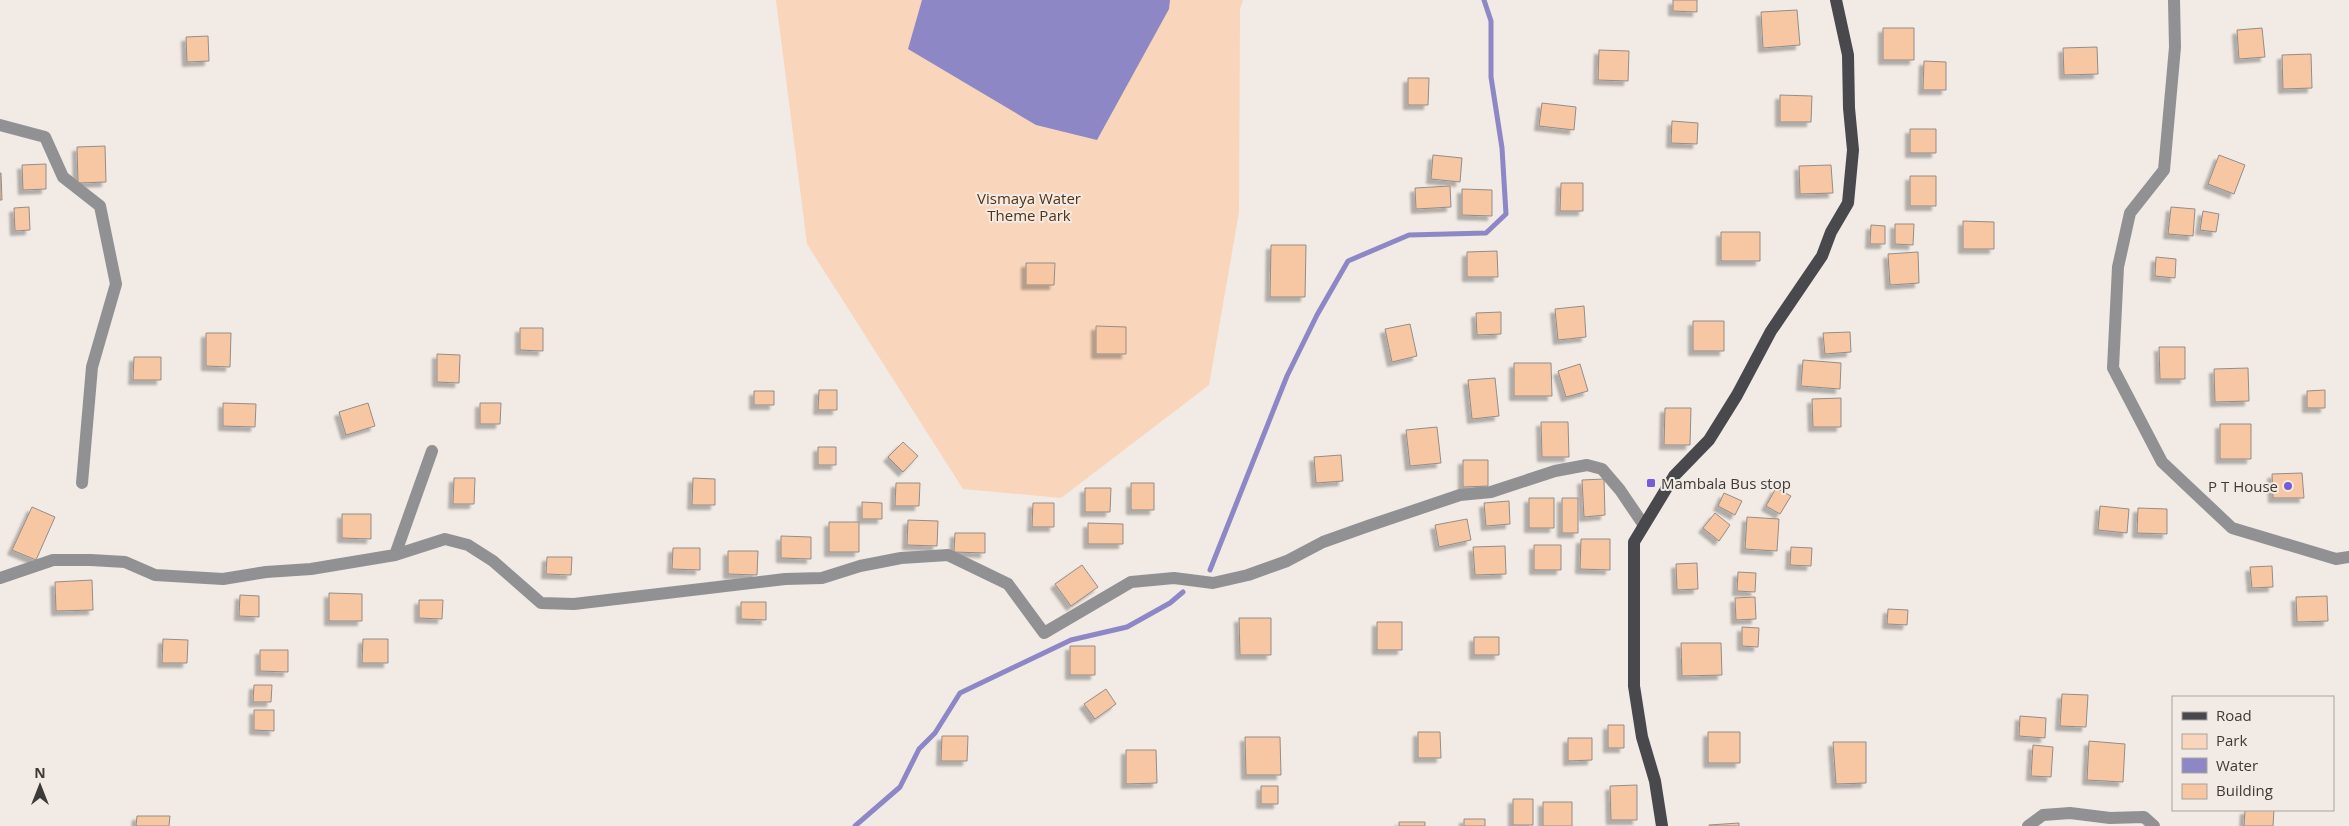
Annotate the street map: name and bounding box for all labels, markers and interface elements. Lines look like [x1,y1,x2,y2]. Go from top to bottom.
park label: Vismaya Water Theme Park [977,188,1081,225]
place label: Mambala Bus stop [1661,473,1791,493]
place label: P T House [2208,476,2278,496]
marker: Mambala Bus stop [1645,477,1657,489]
marker: P T House [2282,480,2294,492]
legend [2172,696,2334,811]
text: Road [2216,705,2252,725]
text: Park [2216,730,2247,750]
text: Water [2216,755,2258,775]
north arrow [15,761,65,811]
text: N [34,763,46,782]
text: Building [2216,780,2273,800]

